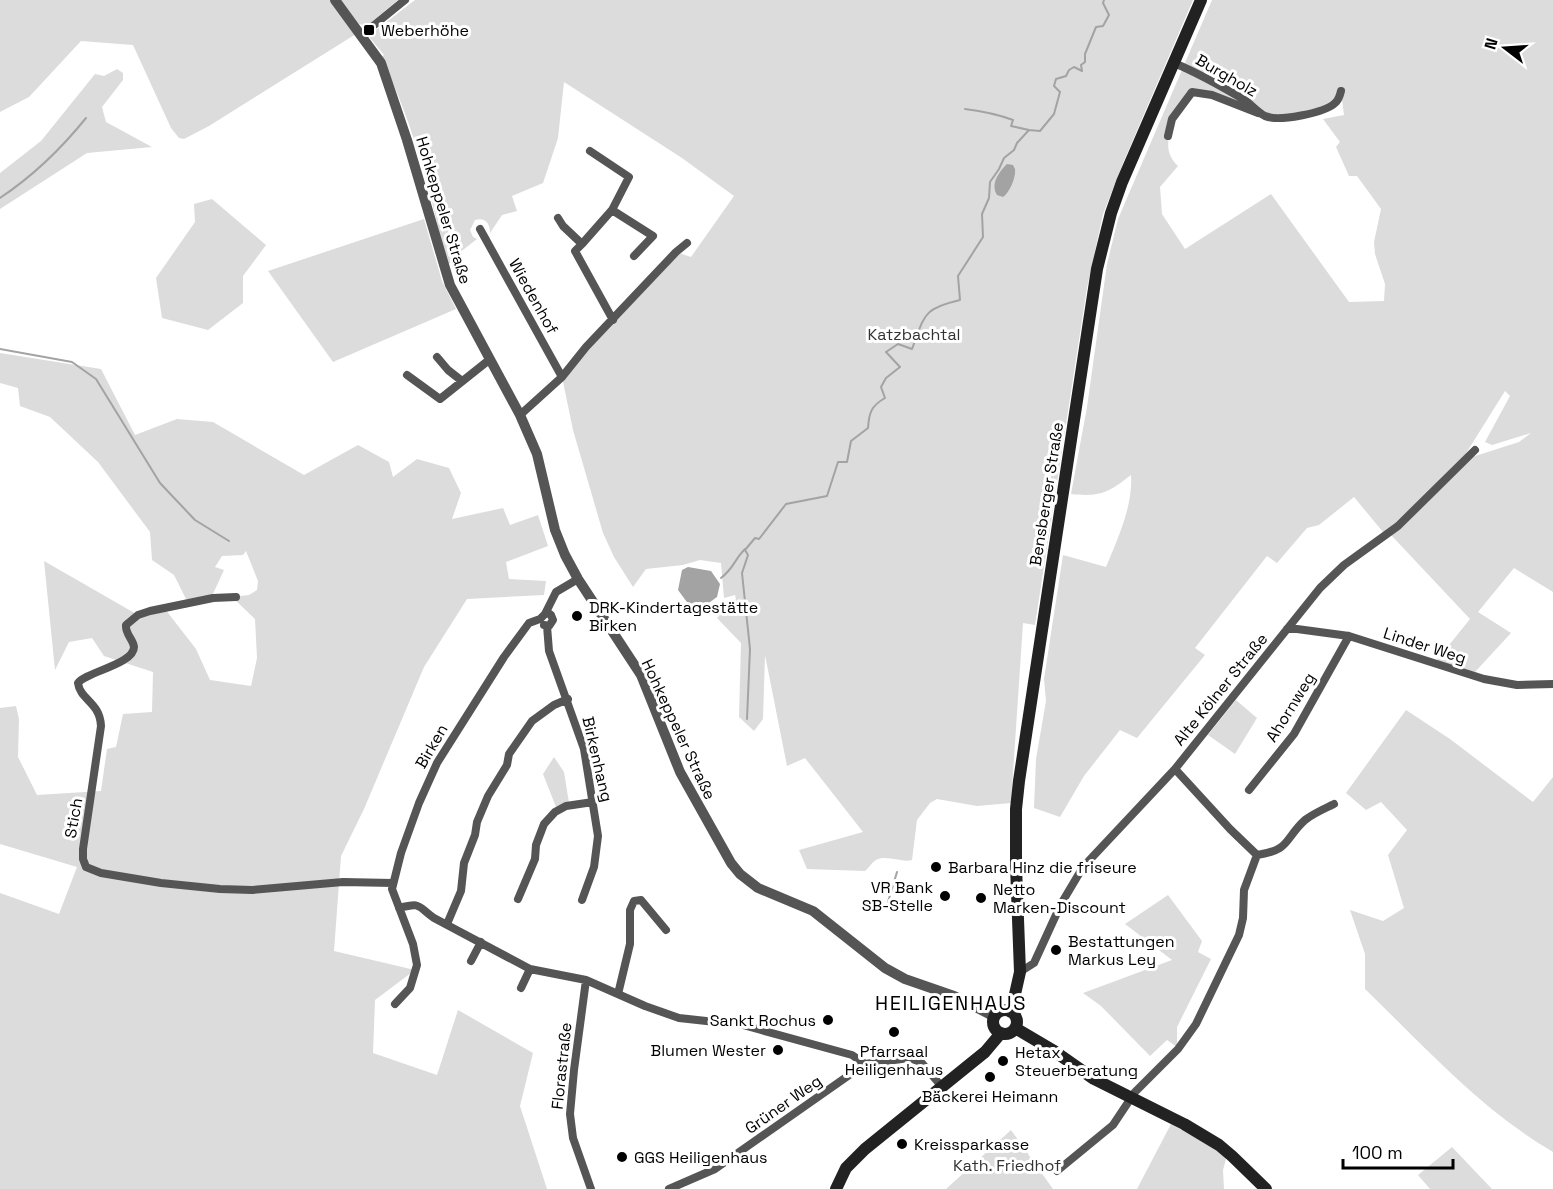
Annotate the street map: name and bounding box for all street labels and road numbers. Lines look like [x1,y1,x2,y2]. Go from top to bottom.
street label: Burgholz [1192,49,1262,102]
street label: Hohkeppeler Straße [411,134,476,286]
street label: Wiedenhof [504,255,563,338]
street label: Bensberger Straße [1025,421,1068,567]
street label: Linder Weg [1381,622,1469,669]
street label: Alte Kölner Straße [1169,629,1272,750]
street label: Hohkeppeler Straße [637,655,720,803]
street label: Ahornweg [1261,669,1320,746]
street label: Birkenhang [577,714,618,804]
street label: Birken [410,720,453,772]
street label: Stich [60,796,87,840]
street label: Florastraße [546,1021,577,1111]
street label: Grüner Weg [741,1070,826,1139]

